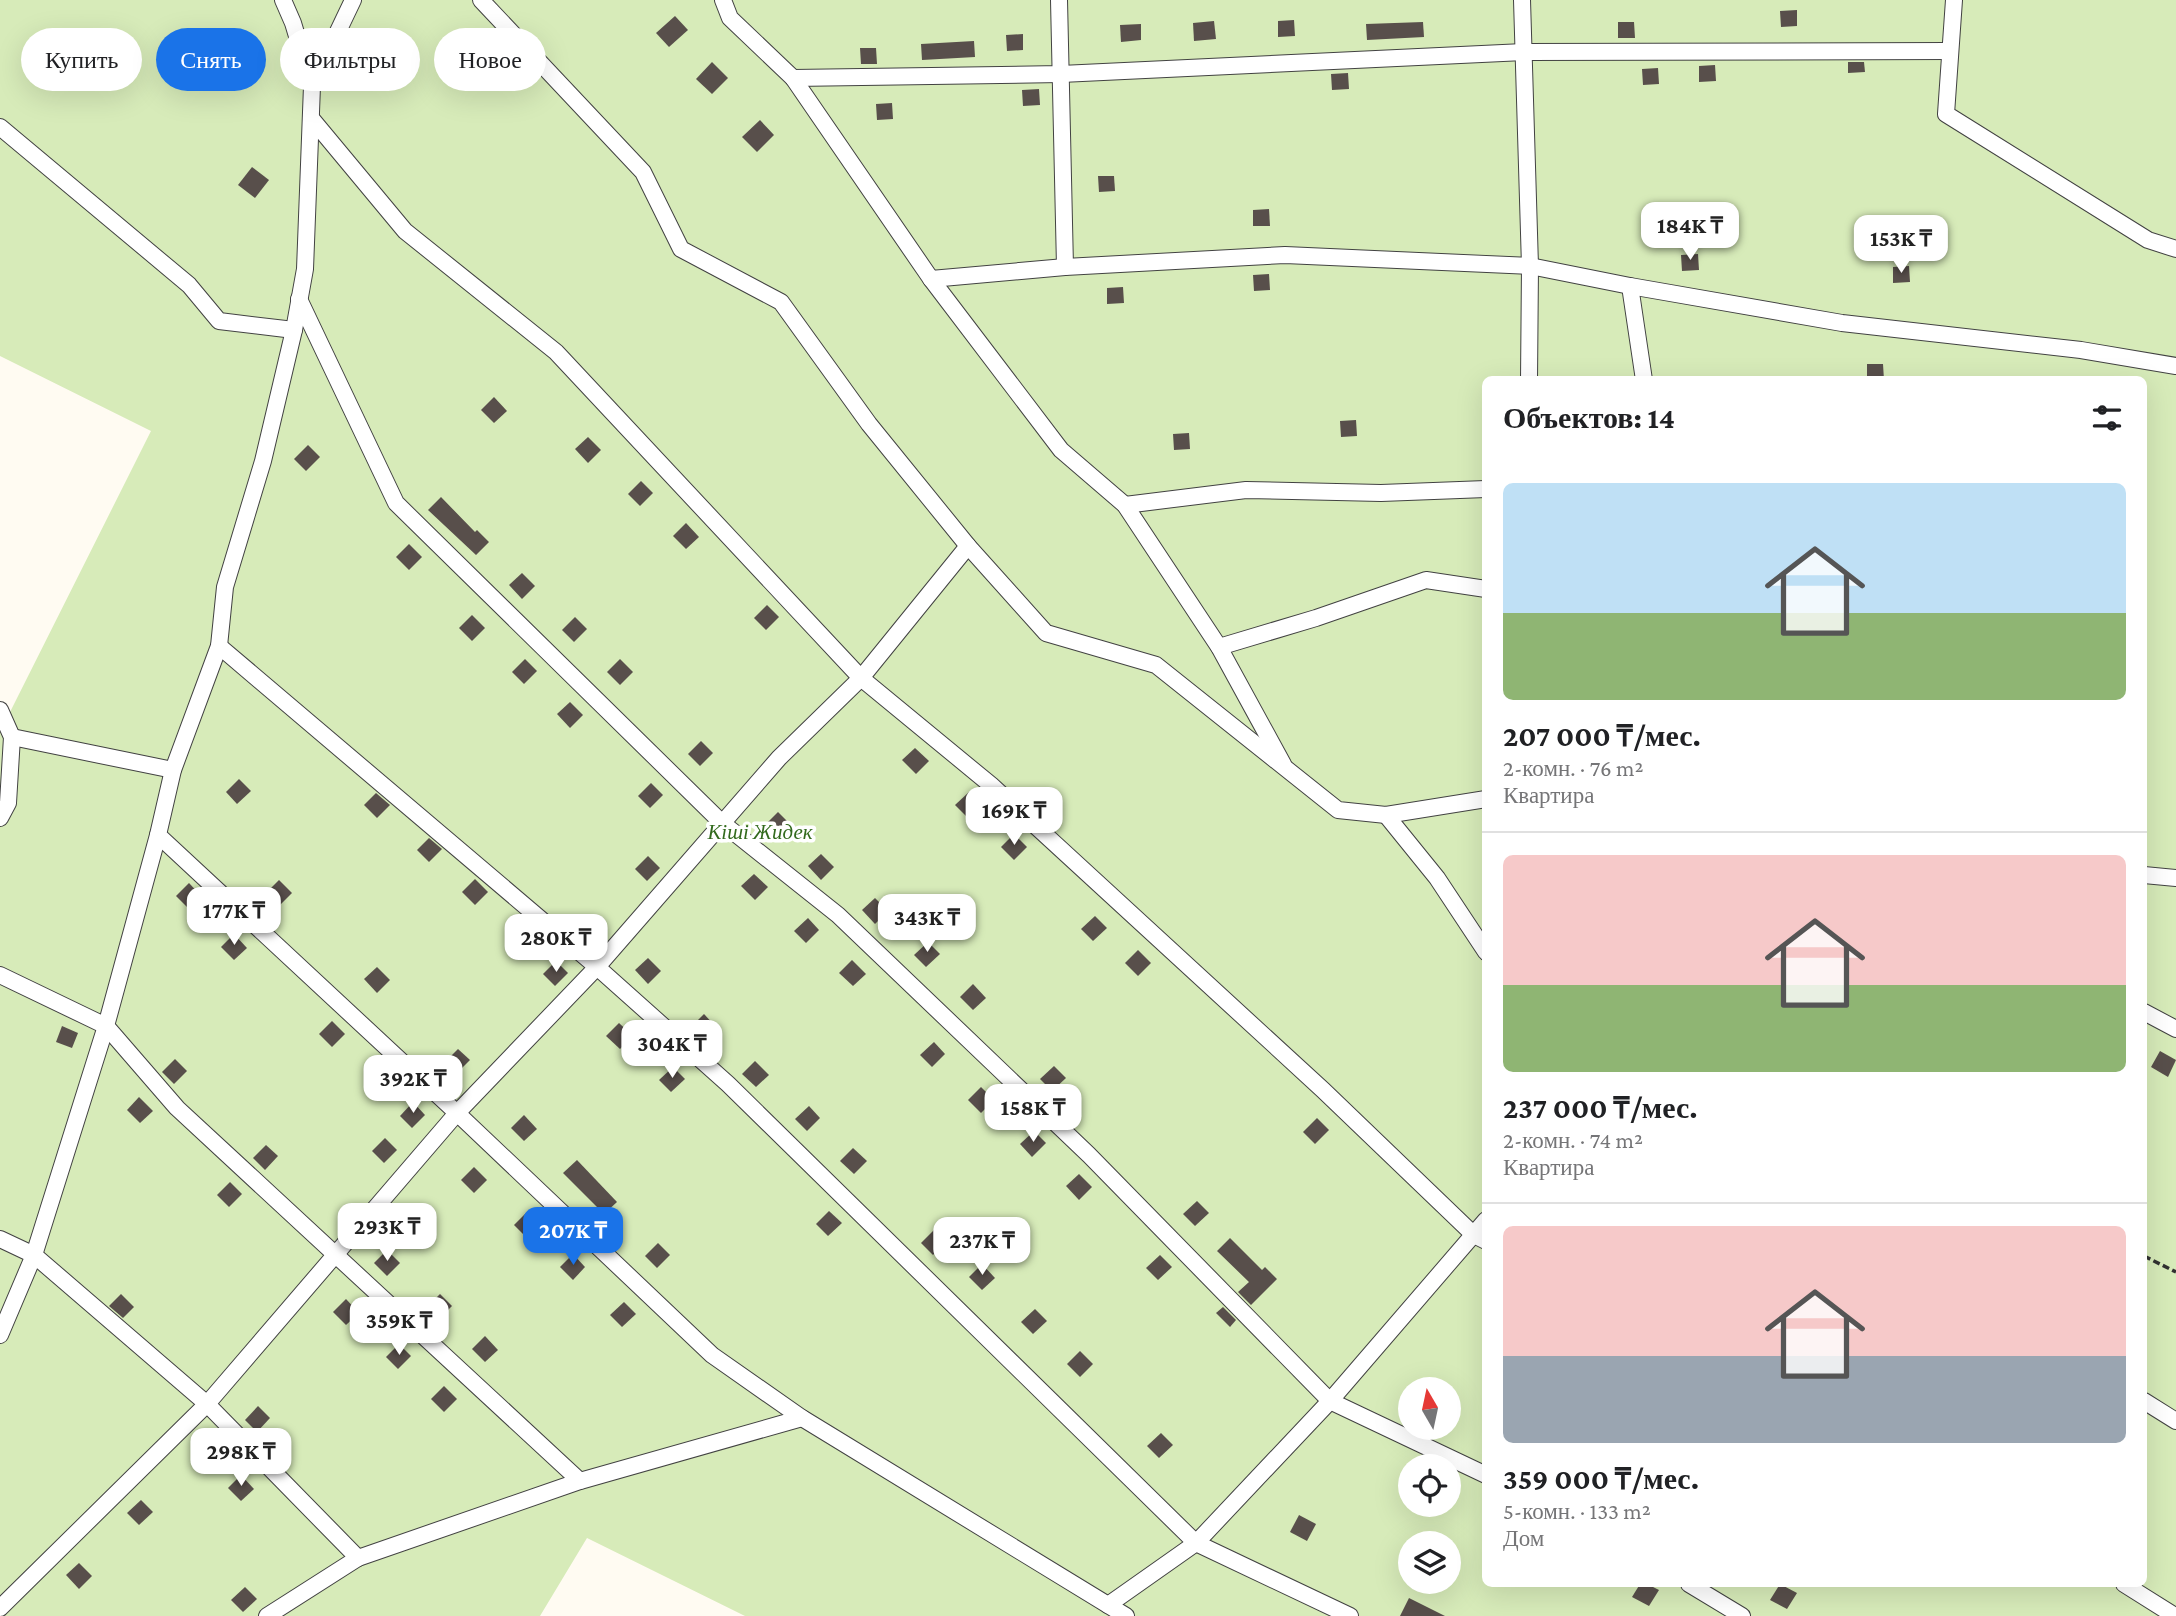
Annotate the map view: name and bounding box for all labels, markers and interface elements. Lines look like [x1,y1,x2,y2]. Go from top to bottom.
chip: Купить [21,28,142,91]
chip: Снять [156,28,266,91]
chip: Фильтры [280,28,420,91]
chip: Новое [434,28,546,91]
pin: 184K ₸ [1633,202,1747,262]
text: 184K ₸ [1657,212,1723,238]
pin: 153K ₸ [1844,216,1958,275]
text: 153K ₸ [1870,225,1932,251]
icon: filters [2088,399,2126,437]
text: Объектов: 14 [1503,401,1675,434]
icon: home [1752,528,1878,654]
text: 207 000 ₸/мес. [1503,719,1701,752]
text: 2-комн. · 76 m² [1503,755,1644,781]
text: Квартира [1503,782,1594,808]
pin: 169K ₸ [957,788,1071,847]
text: 169K ₸ [982,797,1046,823]
park label: Кіші Жидек [706,820,813,844]
pin: 177K ₸ [177,888,291,947]
pin: 343K ₸ [870,894,984,954]
text: 177K ₸ [203,897,265,923]
icon: home [1752,900,1878,1026]
text: 343K ₸ [894,904,960,930]
pin: 280K ₸ [499,914,613,974]
text: 280K ₸ [521,924,591,950]
pin: 304K ₸ [615,1020,729,1080]
text: 304K ₸ [637,1030,707,1056]
pin: 392K ₸ [356,1056,470,1115]
text: 392K ₸ [380,1065,446,1091]
pin: 158K ₸ [976,1084,1090,1144]
text: 237 000 ₸/мес. [1503,1091,1698,1124]
text: 158K ₸ [1001,1094,1065,1120]
text: 2-комн. · 74 m² [1503,1127,1643,1153]
text: Квартира [1503,1154,1594,1180]
pin: 293K ₸ [330,1204,444,1263]
pin: 207K ₸ [516,1208,630,1267]
text: 293K ₸ [354,1213,420,1239]
text: 207K ₸ [539,1217,607,1243]
pin: 237K ₸ [925,1218,1039,1277]
text: 237K ₸ [949,1227,1015,1253]
icon: home [1752,1271,1878,1397]
pin: 359K ₸ [342,1298,456,1357]
text: 359K ₸ [366,1307,432,1333]
north arrow [1398,1377,1461,1440]
map controls [1398,1377,1461,1594]
pin: 298K ₸ [184,1428,298,1488]
text: 298K ₸ [206,1438,276,1464]
button: locate [1398,1454,1461,1517]
text: 359 000 ₸/мес. [1503,1462,1699,1495]
text: 5-комн. · 133 m² [1503,1498,1651,1524]
text: Дом [1503,1525,1544,1551]
button: layers [1398,1531,1461,1594]

